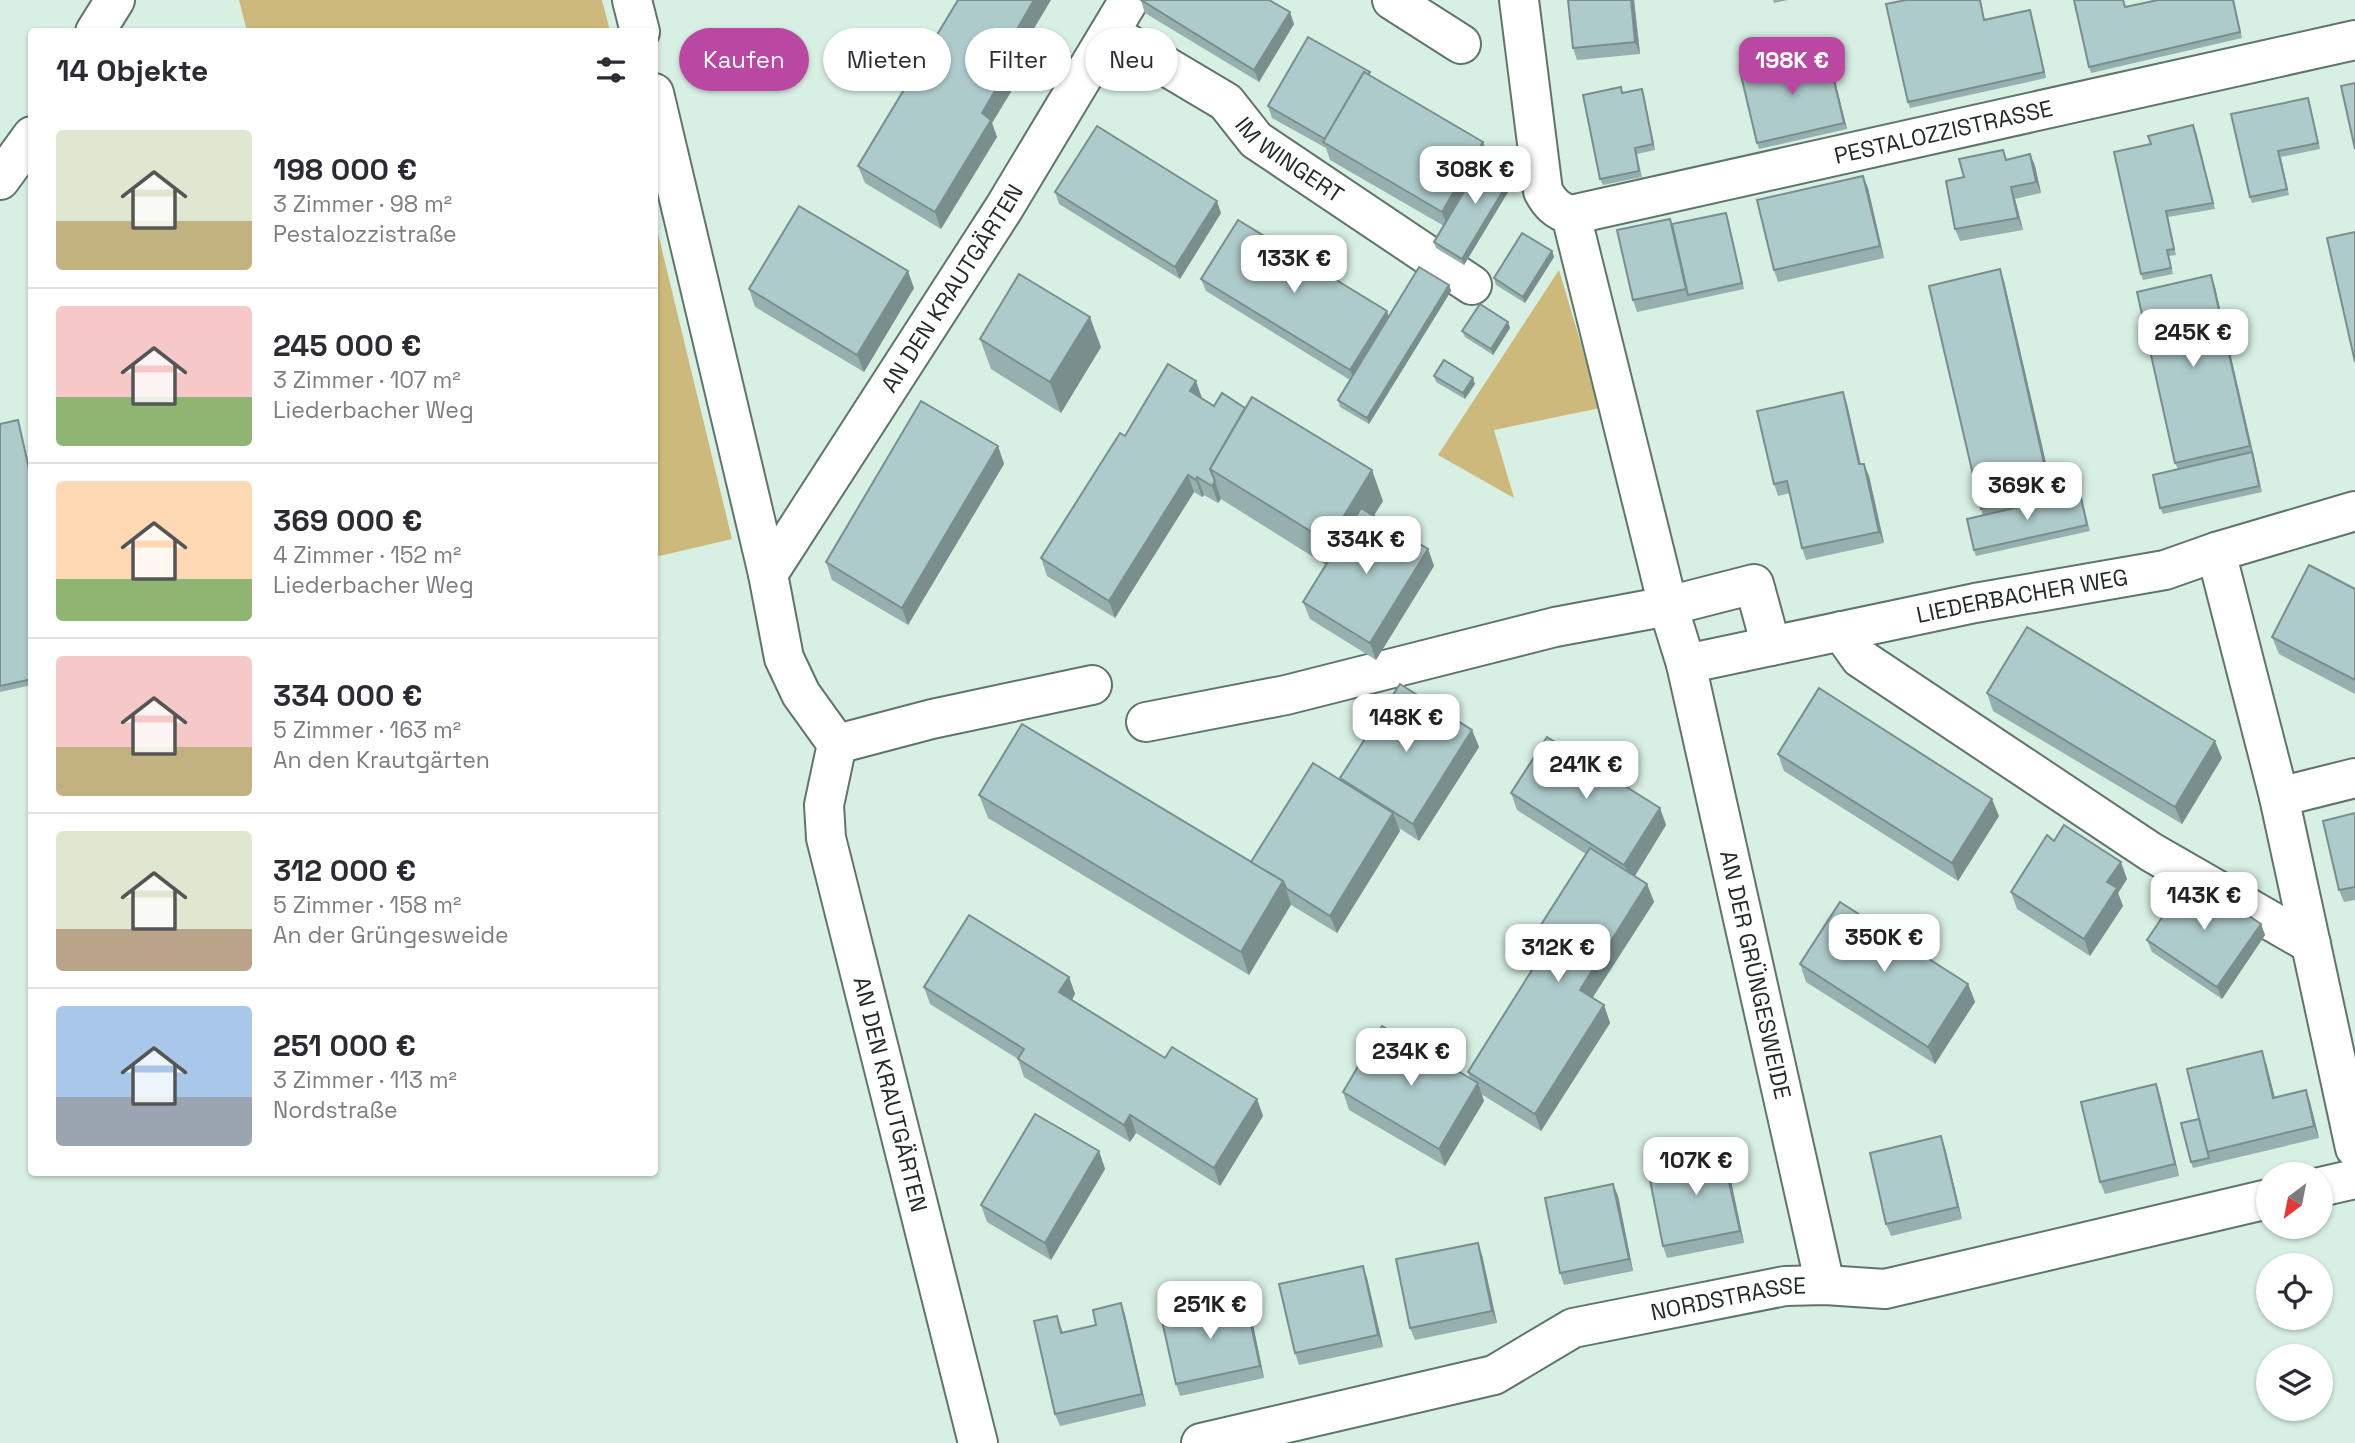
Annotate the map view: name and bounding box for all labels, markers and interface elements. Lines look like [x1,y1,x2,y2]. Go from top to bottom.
chip: Kaufen [679,28,809,91]
chip: Mieten [823,28,951,91]
chip: Filter [965,28,1071,91]
chip: Neu [1085,28,1178,91]
pin: 198K € [1735,38,1849,97]
text: 198K € [1755,45,1829,75]
text: 14 Objekte [56,51,208,90]
icon: filters [592,51,630,89]
street label: PESTALOZZISTRASSE [1831,93,2055,171]
street label: IM WINGERT [1228,111,1350,210]
pin: 308K € [1418,146,1532,206]
text: 198 000 € [273,150,417,189]
text: 308K € [1436,154,1514,184]
icon: home [112,158,196,242]
street label: AN DEN KRAUTGÄRTEN [874,179,1030,398]
text: 3 Zimmer · 98 m² [273,189,452,219]
text: Pestalozzistraße [273,219,457,249]
pin: 133K € [1237,236,1351,295]
text: 133K € [1257,243,1331,273]
pin: 245K € [2136,310,2250,369]
text: 245K € [2154,317,2232,347]
text: 245 000 € [273,326,421,365]
icon: home [112,334,196,418]
text: 3 Zimmer · 107 m² [273,365,461,395]
text: Liederbacher Weg [273,395,474,425]
pin: 369K € [1970,462,2084,522]
text: 369K € [1988,470,2066,500]
text: 369 000 € [273,501,422,540]
icon: home [112,509,196,593]
pin: 334K € [1309,516,1423,576]
text: 334K € [1327,524,1405,554]
text: 4 Zimmer · 152 m² [273,540,461,570]
street label: LIEDERBACHER WEG [1914,562,2130,630]
text: Liederbacher Weg [273,570,474,600]
text: 334 000 € [273,676,422,715]
icon: home [112,684,196,768]
pin: 148K € [1349,694,1463,754]
text: 148K € [1369,702,1443,732]
text: 5 Zimmer · 163 m² [273,715,461,745]
pin: 241K € [1529,742,1643,801]
text: An den Krautgärten [273,745,490,775]
text: 241K € [1549,749,1623,779]
street label: AN DER GRÜNGESWEIDE [1713,848,1798,1102]
text: 312 000 € [273,851,416,890]
icon: home [112,859,196,943]
pin: 143K € [2147,872,2261,932]
text: 143K € [2167,880,2241,910]
text: 5 Zimmer · 158 m² [273,890,461,920]
pin: 350K € [1827,914,1941,974]
text: An der Grüngesweide [273,920,509,950]
text: 350K € [1845,922,1923,952]
pin: 312K € [1501,925,1615,984]
text: 312K € [1521,932,1595,962]
street label: AN DEN KRAUTGÄRTEN [846,973,934,1215]
text: 251 000 € [273,1026,416,1065]
pin: 234K € [1354,1028,1468,1088]
icon: home [112,1034,196,1118]
text: 234K € [1372,1036,1450,1066]
text: 3 Zimmer · 113 m² [273,1065,457,1095]
text: Nordstraße [273,1095,398,1125]
pin: 107K € [1639,1138,1753,1197]
text: 107K € [1659,1145,1733,1175]
north arrow [2256,1162,2333,1239]
map controls [2256,1162,2333,1421]
button: locate [2256,1253,2333,1330]
street label: NORDSTRASSE [1648,1270,1806,1327]
pin: 251K € [1153,1282,1267,1341]
text: 251K € [1173,1289,1247,1319]
button: layers [2256,1344,2333,1421]

